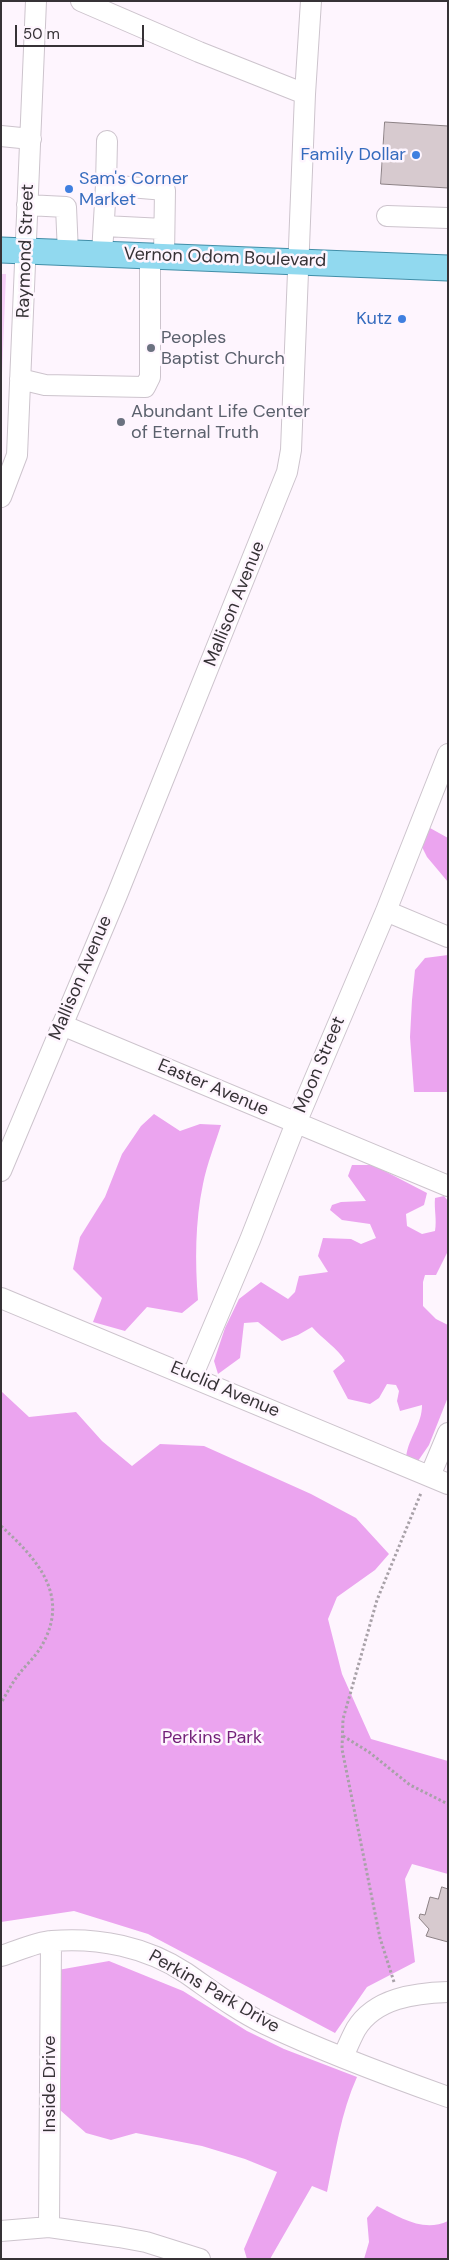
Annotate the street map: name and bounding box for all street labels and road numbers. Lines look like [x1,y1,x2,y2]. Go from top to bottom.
street label: Raymond Street [13,184,39,318]
street label: Vernon Odom Boulevard [123,244,327,272]
street label: Mallison Avenue [200,538,270,670]
street label: Mallison Avenue [45,912,117,1044]
street label: Moon Street [290,1014,350,1116]
street label: Easter Avenue [154,1055,272,1121]
street label: Euclid Avenue [167,1357,283,1423]
street label: Perkins Park Drive [145,1946,283,2038]
street label: Inside Drive [39,2036,61,2132]

